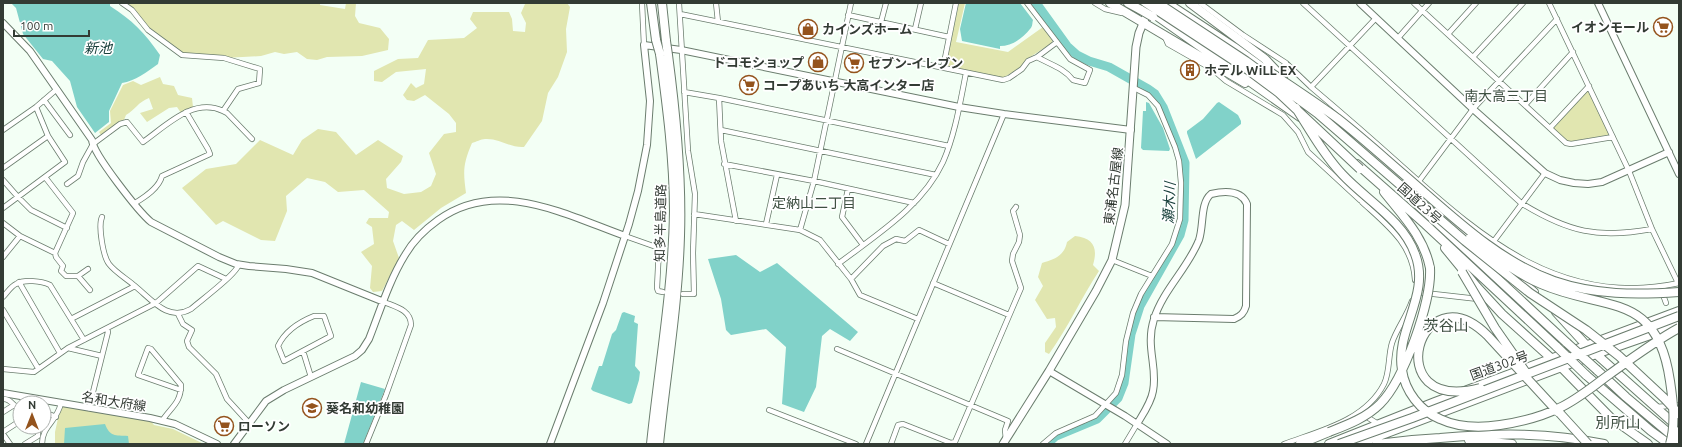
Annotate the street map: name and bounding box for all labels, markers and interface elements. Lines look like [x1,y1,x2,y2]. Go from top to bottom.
scale bar [14,12,89,38]
supermarket icon: イオンモール [1652,16,1674,38]
shop icon: カインズホーム [797,18,819,40]
text: 100 m [20,19,53,32]
place label: イオンモール [1571,20,1649,34]
place label: カインズホーム [822,22,912,36]
water label: 新池 [84,40,114,56]
shop icon: ドコモショップ [807,51,829,73]
supermarket icon: セブン-イレブン [843,52,865,74]
place label: ドコモショップ [713,55,804,69]
place label: セブン-イレブン [868,56,963,70]
building icon: ホテル WiLL EX [1179,59,1201,81]
place label: ホテル WiLL EX [1204,63,1297,77]
supermarket icon: コープあいち 大高インター店 [738,74,760,96]
place label: コープあいち 大高インター店 [763,78,934,92]
district label: 南大高三丁目 [1464,88,1548,104]
street label: 東浦名古屋線 [1101,146,1125,226]
water label: 瀬木川 [1160,180,1178,224]
street label: 国道23号 [1395,180,1445,226]
street label: 知多半島道路 [652,184,668,262]
district label: 定納山二丁目 [772,195,856,211]
district label: 茨谷山 [1423,317,1469,334]
street label: 国道302号 [1468,348,1530,382]
street label: 名和大府線 [81,389,147,413]
north arrow [12,395,52,435]
school or university icon: 葵名和幼稚園 [301,397,323,419]
text: N [28,399,36,411]
place label: 葵名和幼稚園 [326,401,404,415]
district label: 別所山 [1595,414,1641,431]
supermarket icon: ローソン [213,415,235,437]
place label: ローソン [238,419,290,433]

